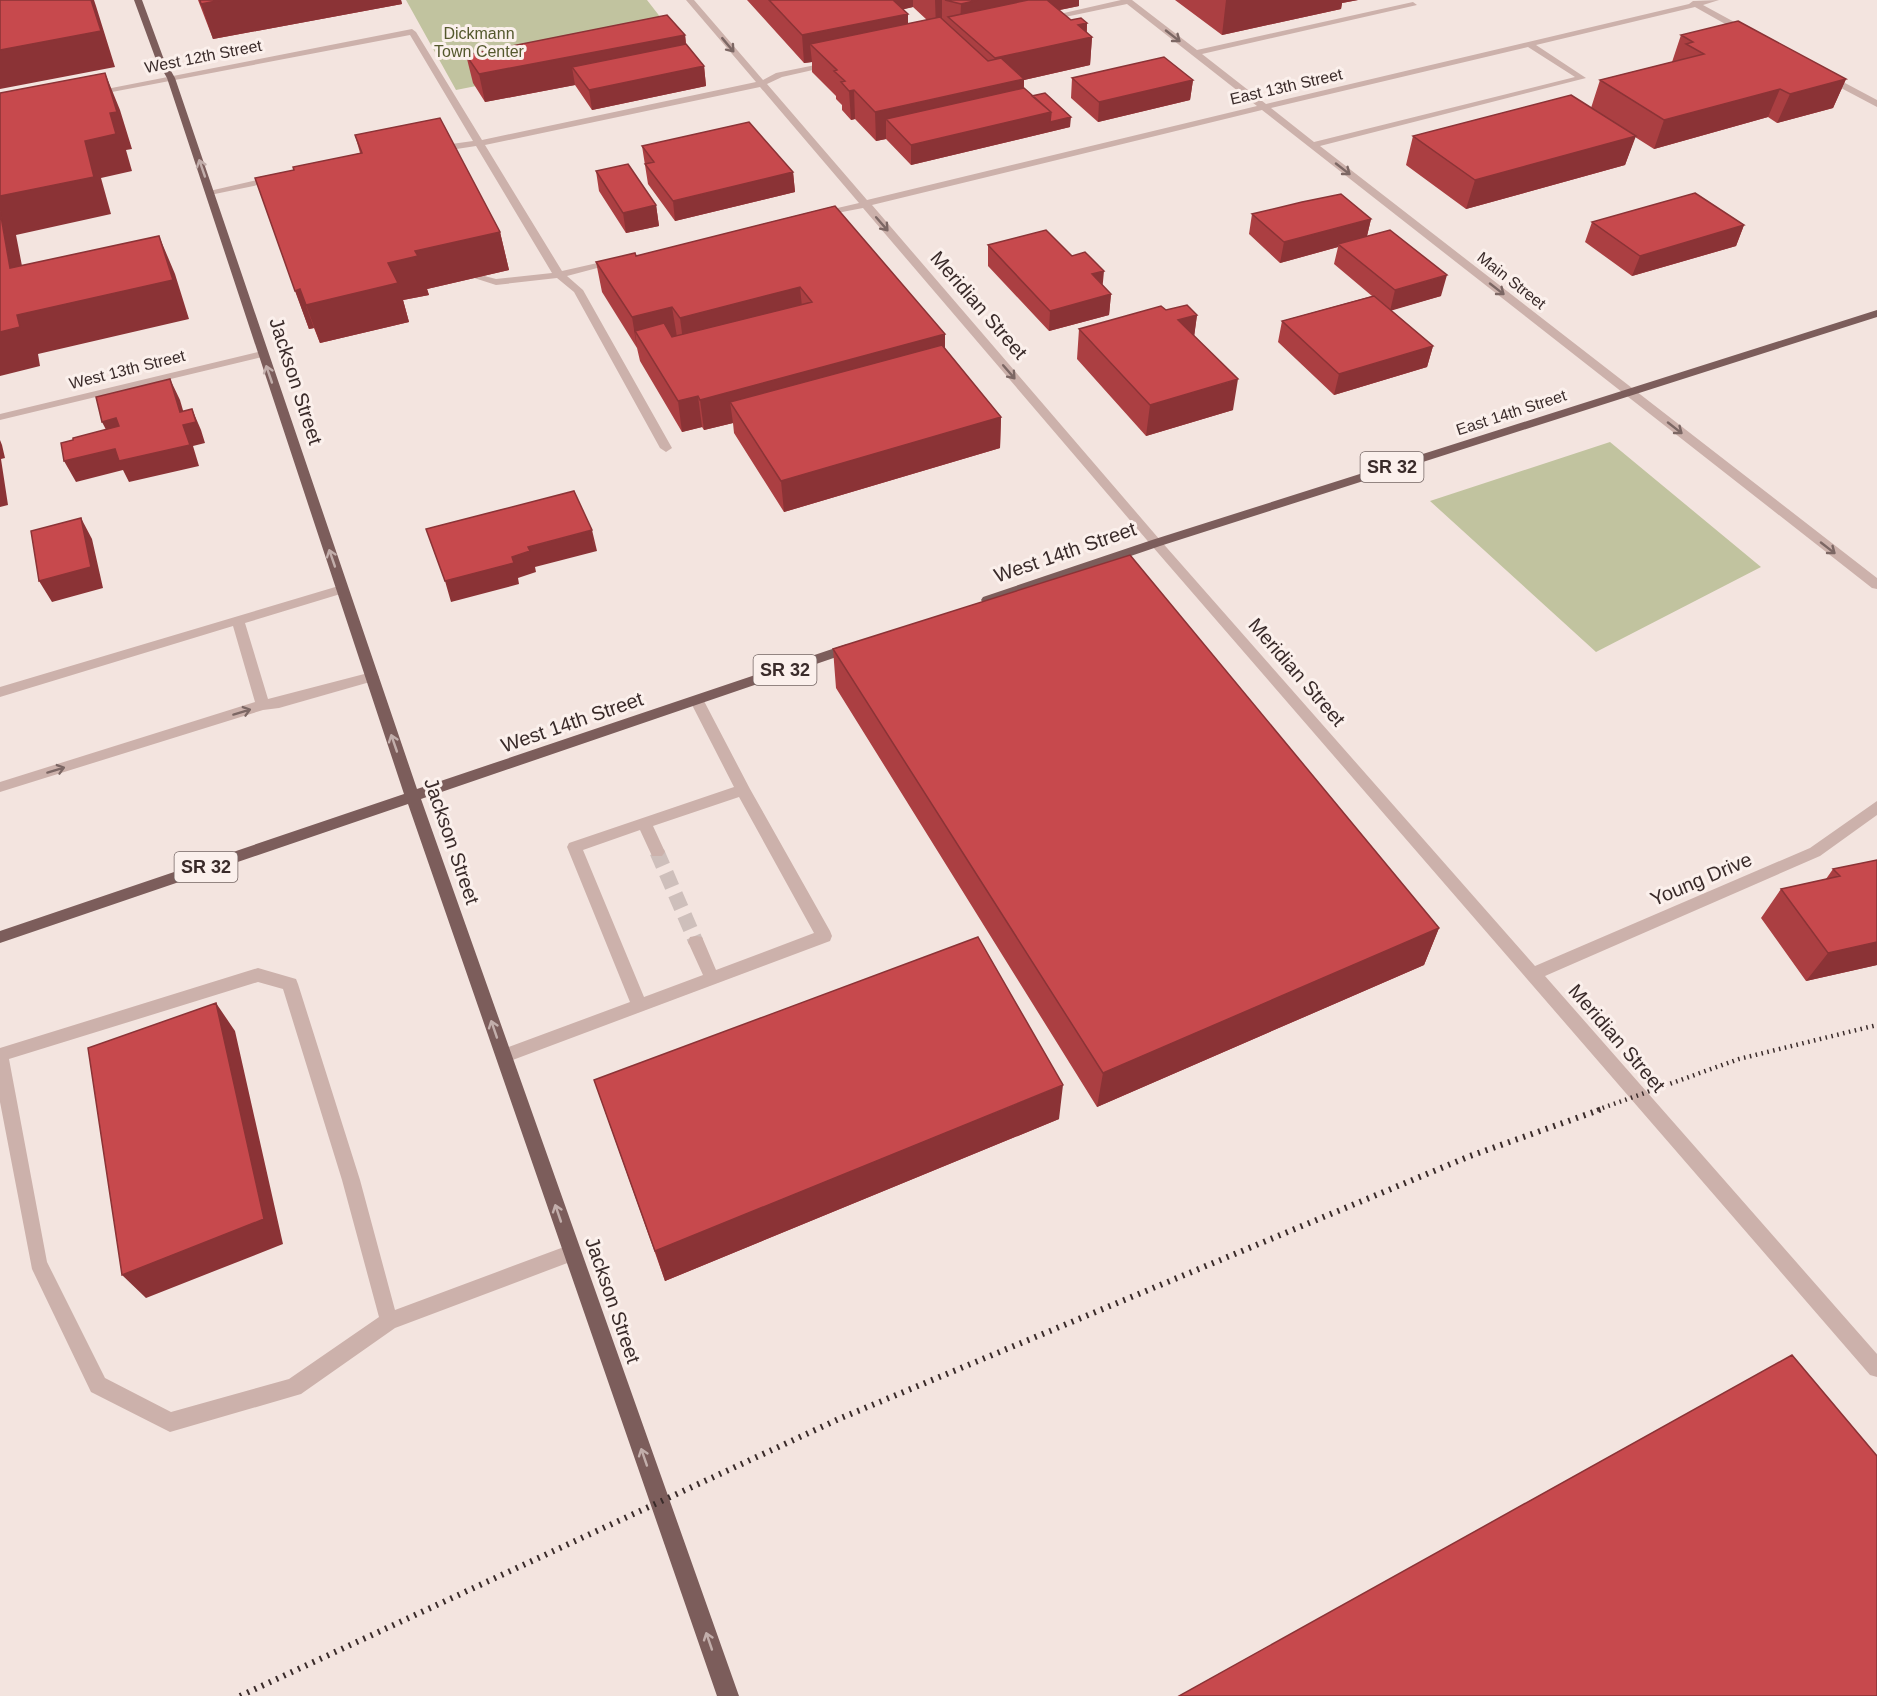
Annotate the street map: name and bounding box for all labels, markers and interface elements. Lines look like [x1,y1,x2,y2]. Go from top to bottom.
park label: Dickmann Town Center [434,25,525,60]
one-way arrow [1165,29,1181,42]
street label: West 12th Street [143,37,264,76]
one-way arrow [721,37,735,52]
street label: East 13th Street [1228,65,1344,108]
one-way arrow [195,159,206,178]
one-way arrow [1335,162,1351,175]
one-way arrow [875,216,889,231]
street label: Meridian Street [926,247,1032,364]
street label: Main Street [1474,249,1550,313]
one-way arrow [1489,282,1505,295]
street label: Jackson Street [265,315,327,448]
street label: West 13th Street [67,347,187,392]
one-way arrow [1002,364,1016,379]
one-way arrow [262,365,273,383]
street label: East 14th Street [1454,386,1569,438]
one-way arrow [1666,421,1682,434]
road number: SR 32 [1360,452,1424,482]
street label: West 14th Street [991,517,1139,587]
one-way arrow [1820,541,1836,554]
one-way arrow [325,549,336,568]
street label: Meridian Street [1244,614,1350,731]
road number: SR 32 [754,655,816,685]
street label: West 14th Street [498,687,646,757]
one-way arrow [232,706,251,717]
one-way arrow [388,734,399,753]
one-way arrow [46,764,65,775]
street label: Jackson Street [420,775,484,908]
street label: Young Drive [1647,848,1755,910]
road number: SR 32 [174,852,238,882]
street label: Meridian Street [1564,980,1670,1097]
one-way arrow [488,1020,499,1039]
one-way arrow [552,1205,563,1223]
street label: Jackson Street [581,1234,645,1367]
one-way arrow [637,1448,648,1467]
one-way arrow [702,1632,713,1651]

